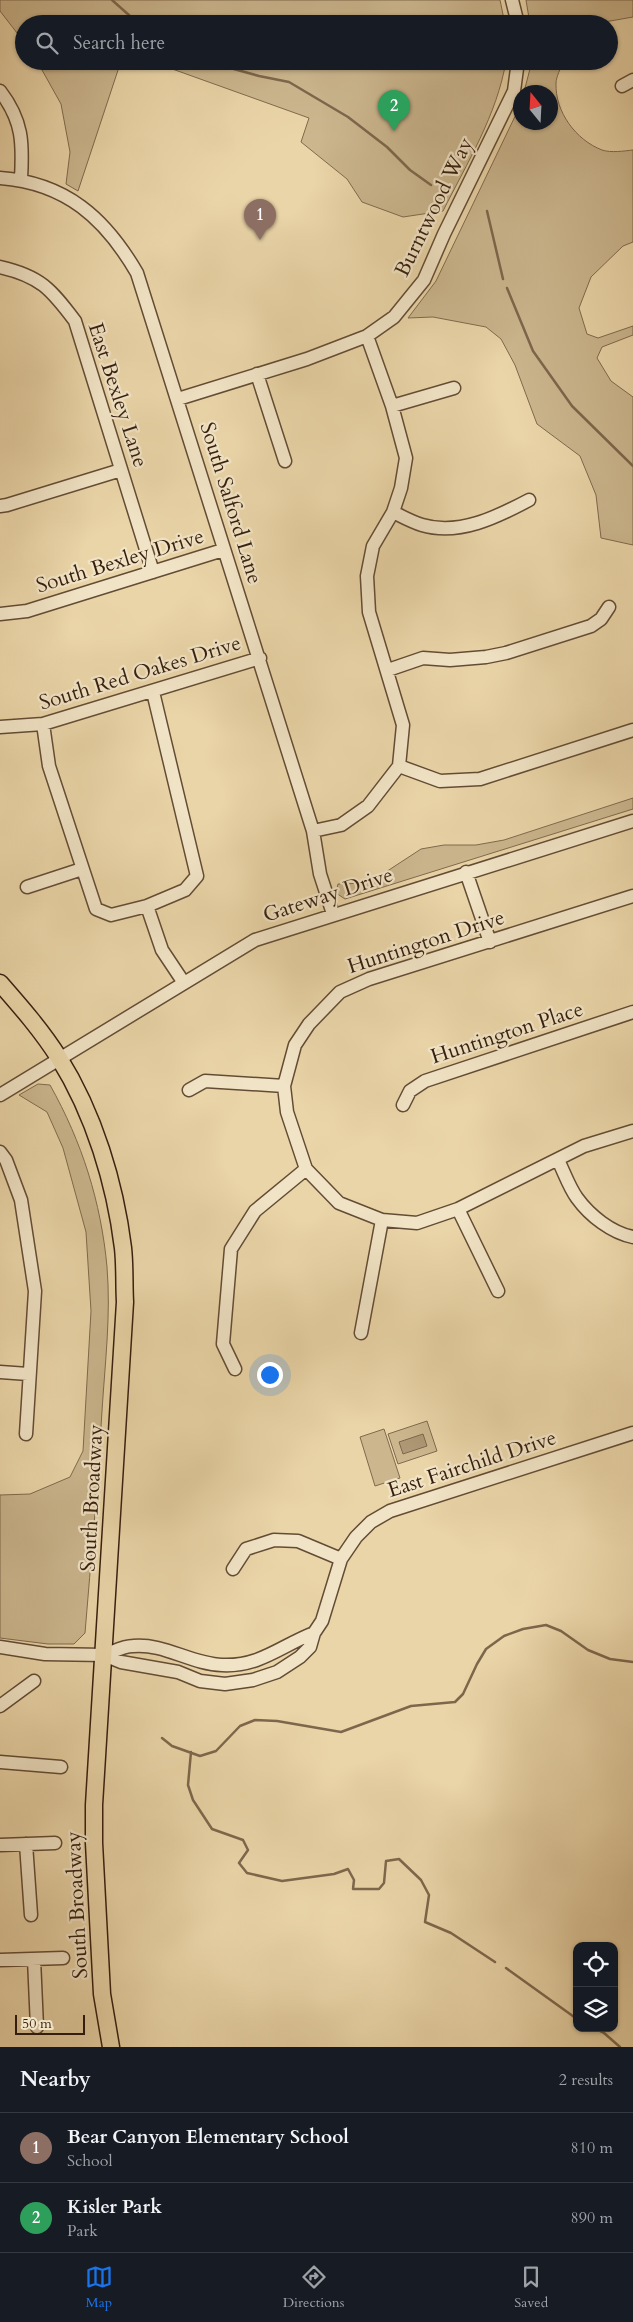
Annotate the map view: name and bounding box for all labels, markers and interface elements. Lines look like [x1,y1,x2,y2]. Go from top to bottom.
search box [15,15,618,70]
icon: search [33,29,61,57]
text: Search here [73,30,165,56]
north arrow [513,85,558,130]
pin: 2 [378,90,410,131]
street label: Burntwood Way [388,132,480,282]
pin: 1 [244,199,276,240]
street label: East Bexley Lane [81,319,155,471]
street label: South Salford Lane [193,419,269,587]
street label: South Bexley Drive [33,522,207,600]
street label: South Red Oakes Drive [36,628,244,718]
street label: Gateway Drive [259,860,397,930]
street label: Huntington Drive [344,903,508,981]
street label: Huntington Place [427,995,587,1071]
your location [257,1362,283,1388]
street label: South Broadway [74,1423,110,1573]
street label: East Fairchild Drive [384,1423,560,1505]
street label: South Broadway [59,1830,95,1980]
map controls [573,1942,618,2032]
button: locate [573,1942,618,1987]
button: layers [573,1987,618,2032]
scale bar [15,2012,85,2035]
text: 50 m [22,2014,52,2033]
text: Nearby [20,2065,91,2094]
text: 2 results [559,2069,613,2091]
text: Bear Canyon Elementary School [67,2124,349,2150]
text: 1 [32,2137,40,2159]
text: 810 m [571,2137,613,2159]
text: School [67,2150,112,2172]
text: Kisler Park [67,2194,162,2220]
text: 2 [32,2207,40,2229]
text: 890 m [571,2207,613,2229]
text: Park [67,2220,98,2242]
tab: Map [85,2263,113,2312]
tab: Directions [283,2263,344,2312]
tab: Saved [514,2263,548,2312]

